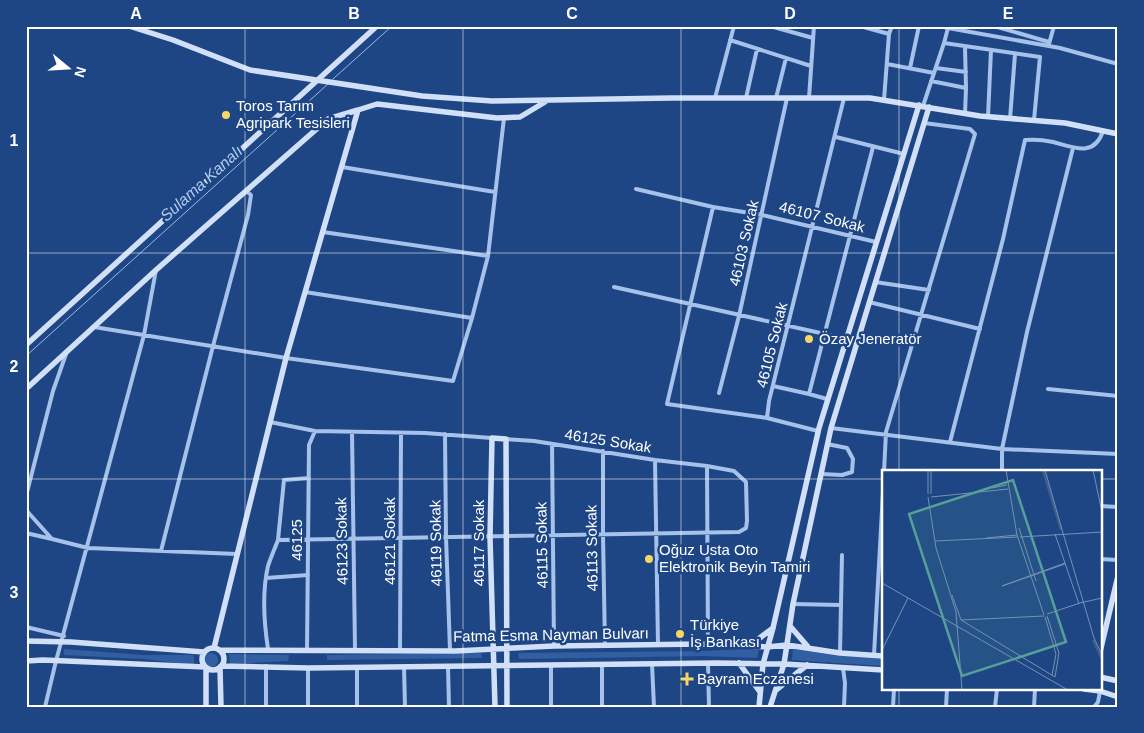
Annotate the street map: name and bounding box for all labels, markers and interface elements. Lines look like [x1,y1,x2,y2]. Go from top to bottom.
text: A [130,5,142,22]
text: B [348,5,360,22]
text: C [566,5,578,22]
text: D [784,5,796,22]
text: E [1003,5,1014,22]
north arrow [42,42,92,92]
text: N [71,65,90,79]
place label: Toros Tarım Agripark Tesisleri [236,97,350,131]
marker: Toros Tarım Agripark Tesisleri [220,109,232,121]
text: 1 [10,132,19,149]
water label: Sulama Kanalı [157,142,246,225]
street label: 46103 Sokak [725,198,762,287]
street label: 46107 Sokak [778,198,867,235]
street label: 46105 Sokak [753,300,790,389]
place label: Özay Jeneratör [819,330,922,347]
marker: Özay Jeneratör [803,333,815,345]
text: 2 [10,358,19,375]
street label: 46125 Sokak [563,425,653,456]
inset map [882,470,1102,690]
street label: 46123 Sokak [332,497,351,585]
street label: 46121 Sokak [381,497,398,585]
street label: 46119 Sokak [426,499,445,586]
street label: 46117 Sokak [470,499,487,586]
street label: 46115 Sokak [532,501,551,588]
street label: 46113 Sokak [582,504,601,591]
street label: 46125 [288,519,305,561]
place label: Oğuz Usta Oto Elektronik Beyin Tamiri [659,541,810,575]
marker: Oğuz Usta Oto Elektronik Beyin Tamiri [643,553,655,565]
text: 3 [10,584,19,601]
place label: Türkiye İş Bankası [690,616,760,650]
street label: Fatma Esma Nayman Bulvarı [453,624,649,645]
marker: Türkiye İş Bankası [674,628,686,640]
place label: Bayram Eczanesi [697,670,814,687]
marker: Bayram Eczanesi [681,673,693,685]

